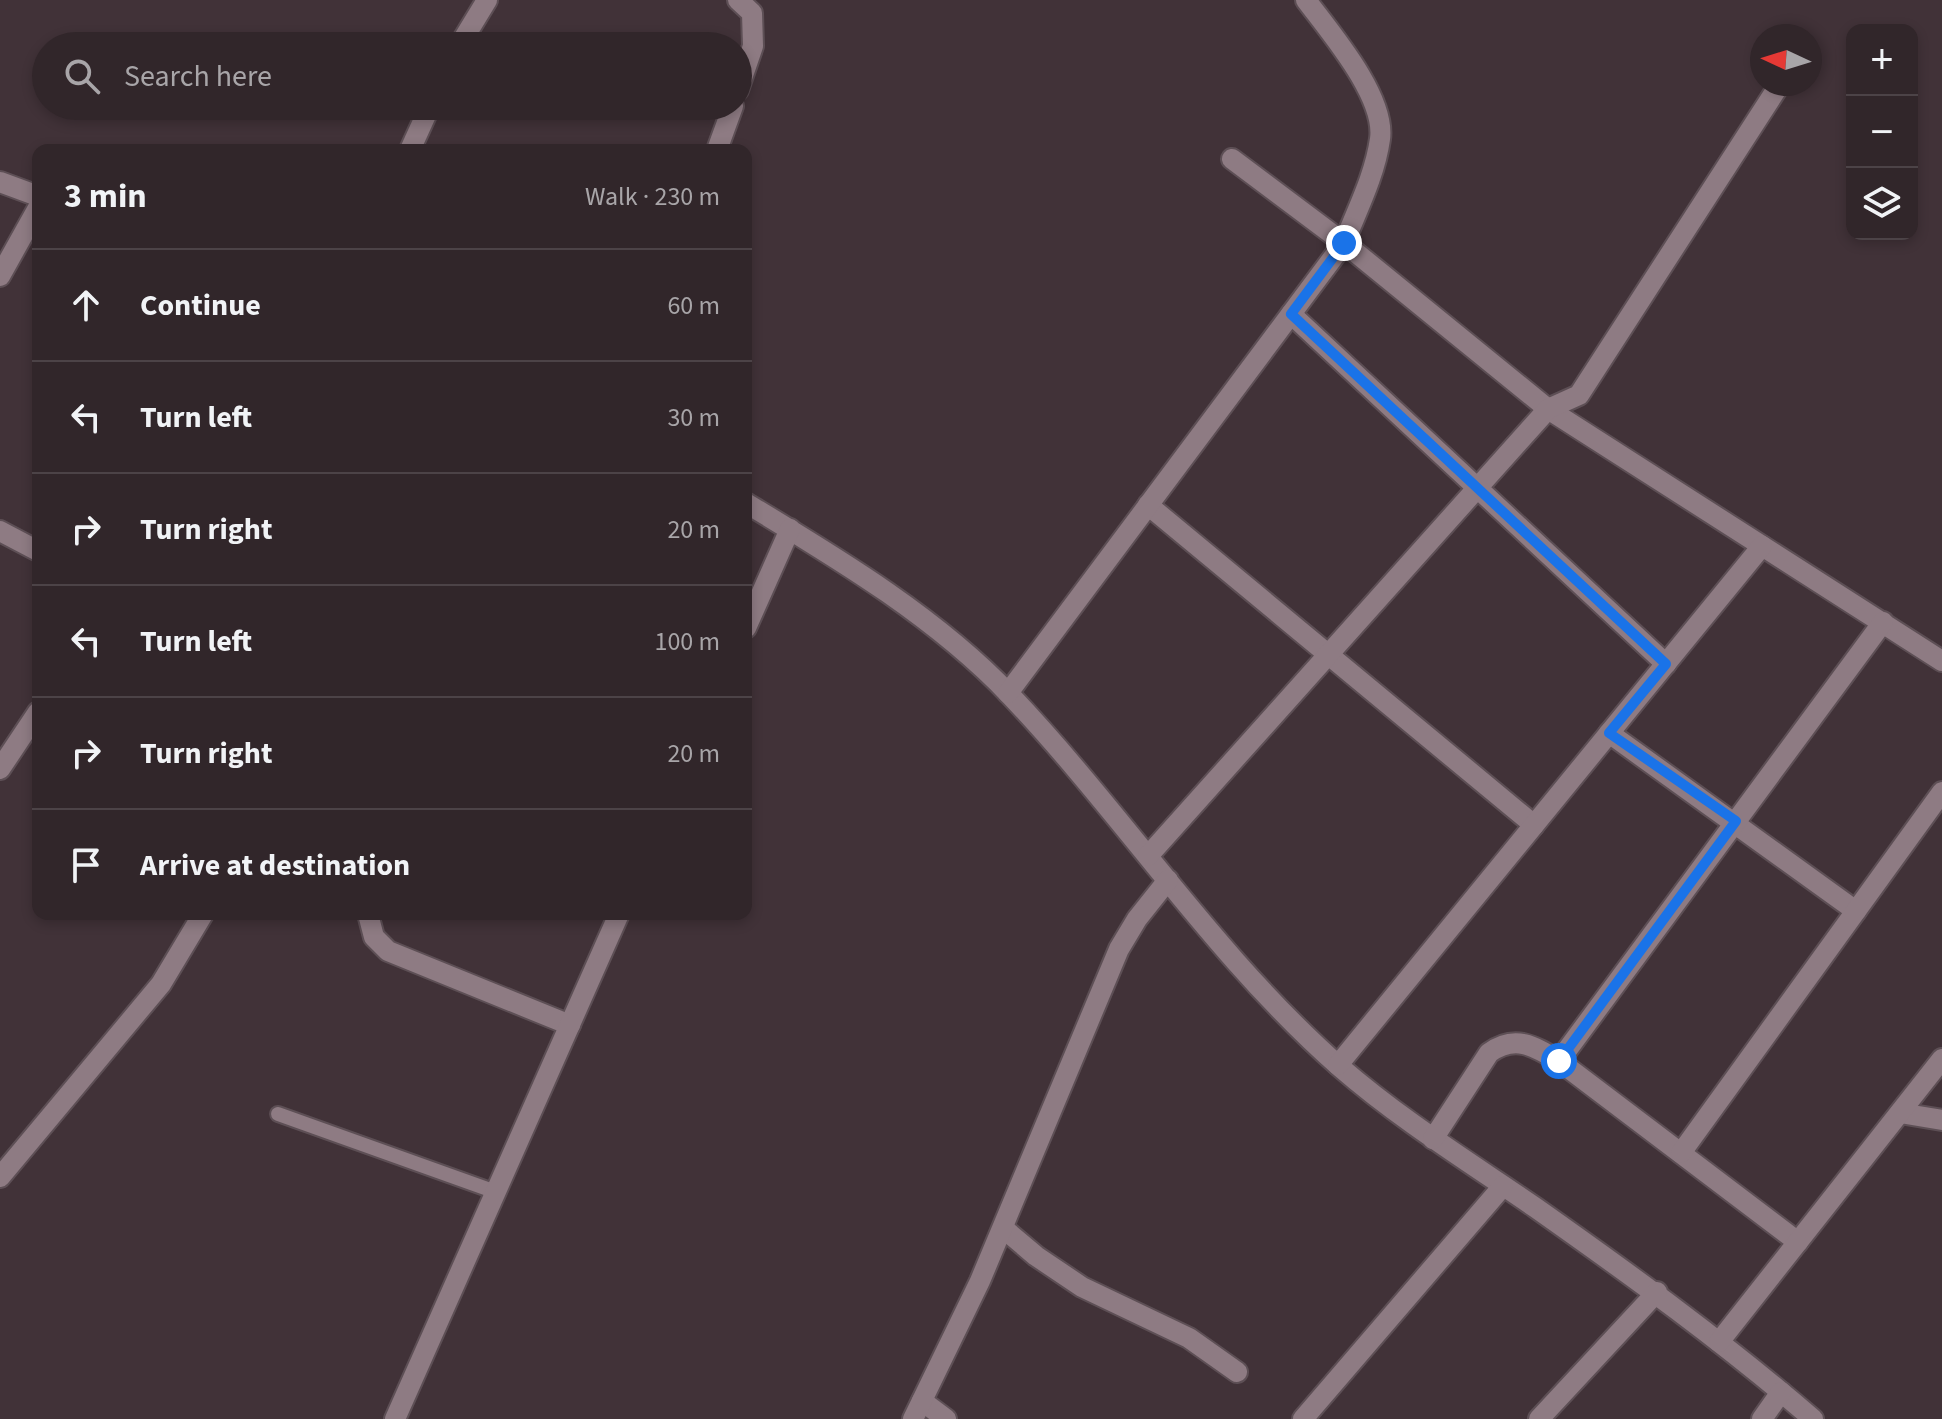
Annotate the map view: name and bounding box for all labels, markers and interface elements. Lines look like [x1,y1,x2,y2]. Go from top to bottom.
north arrow [1750,24,1822,96]
map controls [1846,24,1918,240]
button: + [1846,24,1918,96]
search box [32,32,752,120]
icon: search [60,54,104,98]
text: Search here [124,55,272,98]
button: − [1846,96,1918,168]
button: layers [1846,168,1918,240]
text: 3 min [64,172,147,221]
text: Walk · 230 m [585,178,720,215]
route end [1326,225,1362,261]
icon: ahead [64,283,108,327]
text: Continue [140,284,261,327]
text: 60 m [667,287,720,324]
icon: left [64,395,108,439]
text: Turn left [140,396,252,439]
text: 30 m [667,399,720,436]
icon: right [64,507,108,551]
text: Turn right [140,508,272,551]
text: 20 m [667,511,720,548]
icon: left [64,619,108,663]
text: Turn left [140,620,252,663]
text: 100 m [654,623,720,660]
icon: right [64,731,108,775]
text: Turn right [140,732,272,775]
text: 20 m [667,735,720,772]
icon: arrive [64,843,108,887]
text: Arrive at destination [140,844,410,887]
route start [1541,1043,1577,1079]

